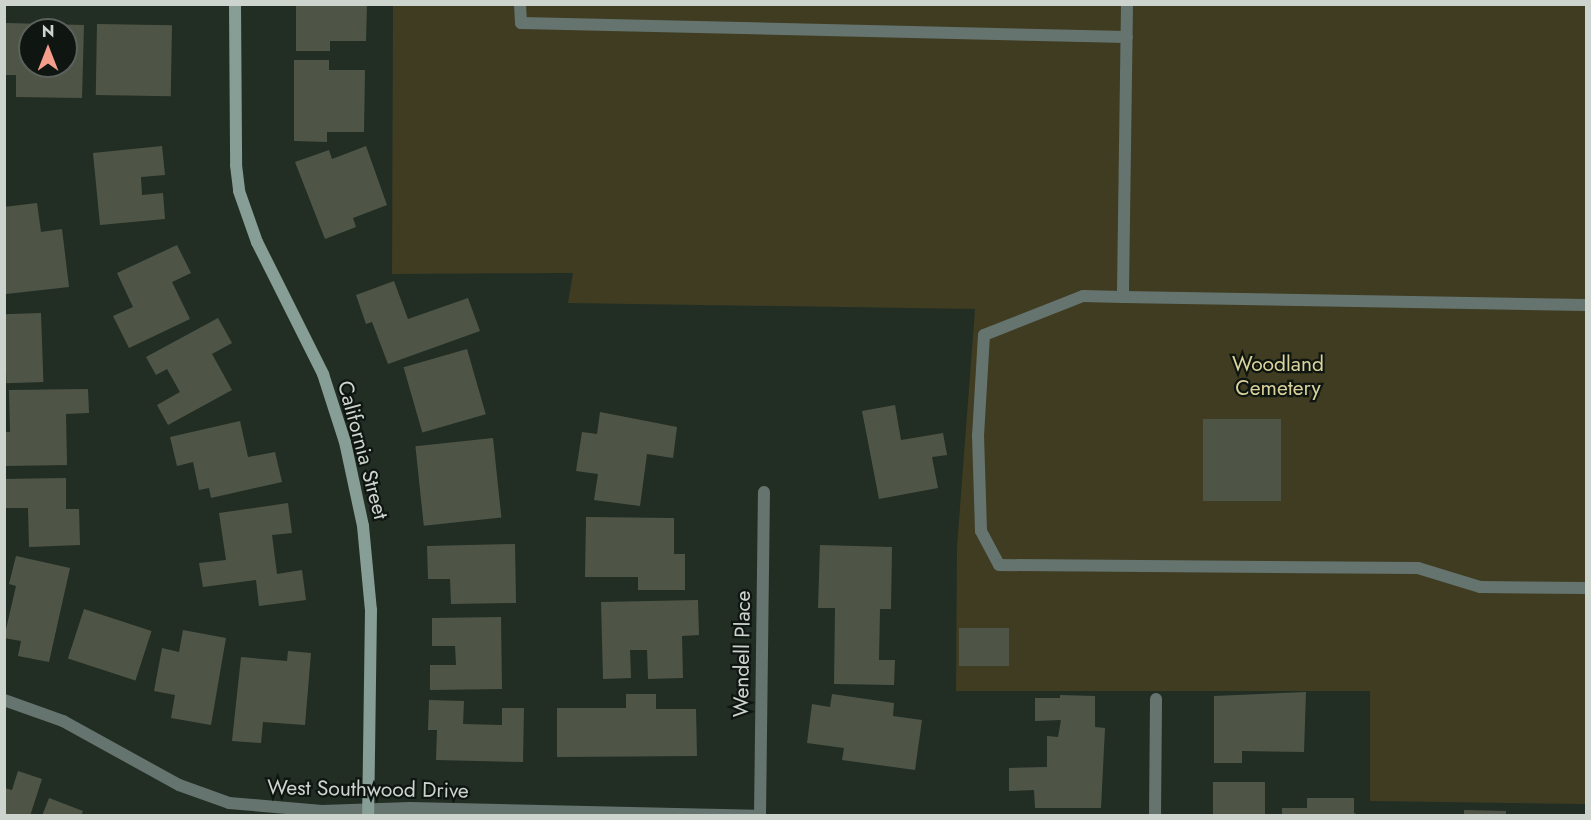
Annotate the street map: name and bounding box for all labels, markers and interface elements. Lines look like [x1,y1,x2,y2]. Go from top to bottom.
north arrow [18,18,78,78]
text: N [42,20,54,43]
park label: Woodland Cemetery [1232,351,1324,401]
street label: California Street [332,378,394,522]
street label: Wendell Place [728,590,756,718]
street label: West Southwood Drive [267,775,469,803]

